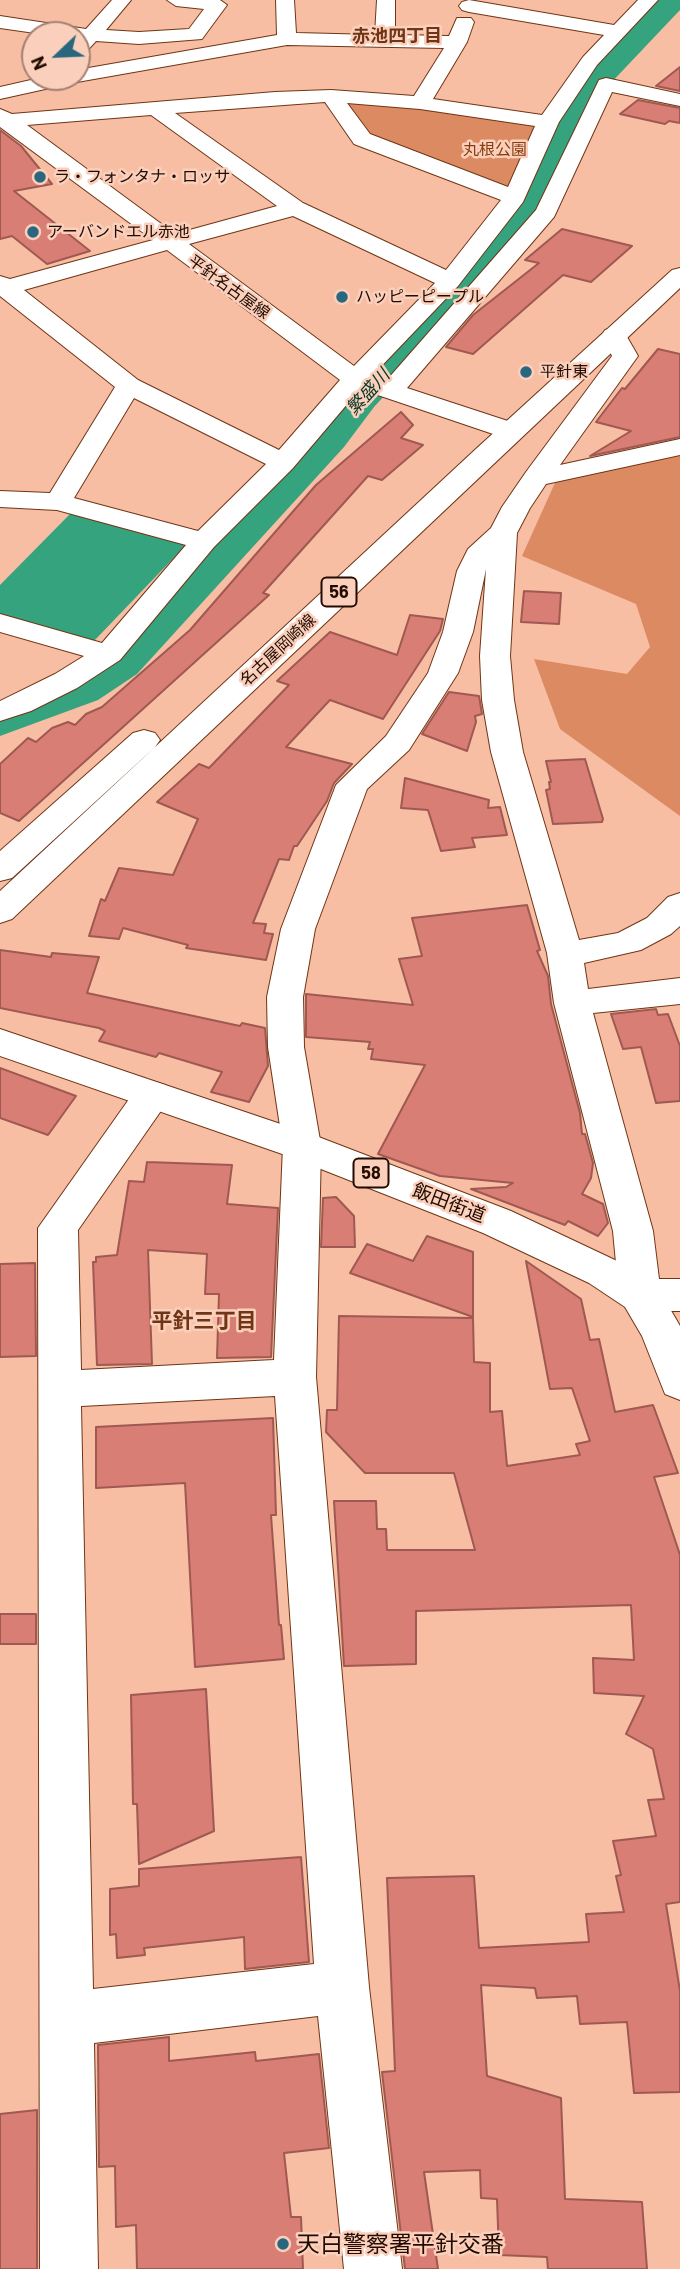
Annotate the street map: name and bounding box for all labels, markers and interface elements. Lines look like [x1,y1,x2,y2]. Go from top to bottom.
north arrow [21,21,91,91]
district label: 赤池四丁目 [352,25,442,47]
text: N [25,53,51,74]
park label: 丸根公園 [463,140,527,160]
place label: ラ・フォンタナ・ロッサ [54,167,230,187]
marker: ラ・フォンタナ・ロッサ [32,169,48,185]
place label: アーバンドエル赤池 [47,222,190,242]
marker: アーバンドエル赤池 [25,224,41,240]
street label: 平針名古屋線 [185,251,273,323]
place label: ハッピーピープル [356,287,484,307]
marker: ハッピーピープル [334,289,350,305]
place label: 平針東 [540,362,588,382]
marker: 平針東 [518,364,534,380]
water label: 繁盛川 [342,365,394,419]
road number: 56 [322,578,356,606]
street label: 名古屋岡崎線 [236,610,320,690]
road number: 58 [354,1158,388,1188]
street label: 飯田街道 [409,1179,489,1227]
district label: 平針三丁目 [152,1308,256,1334]
place label: 天白警察署平針交番 [297,2230,504,2258]
marker: 天白警察署平針交番 [275,2236,291,2252]

